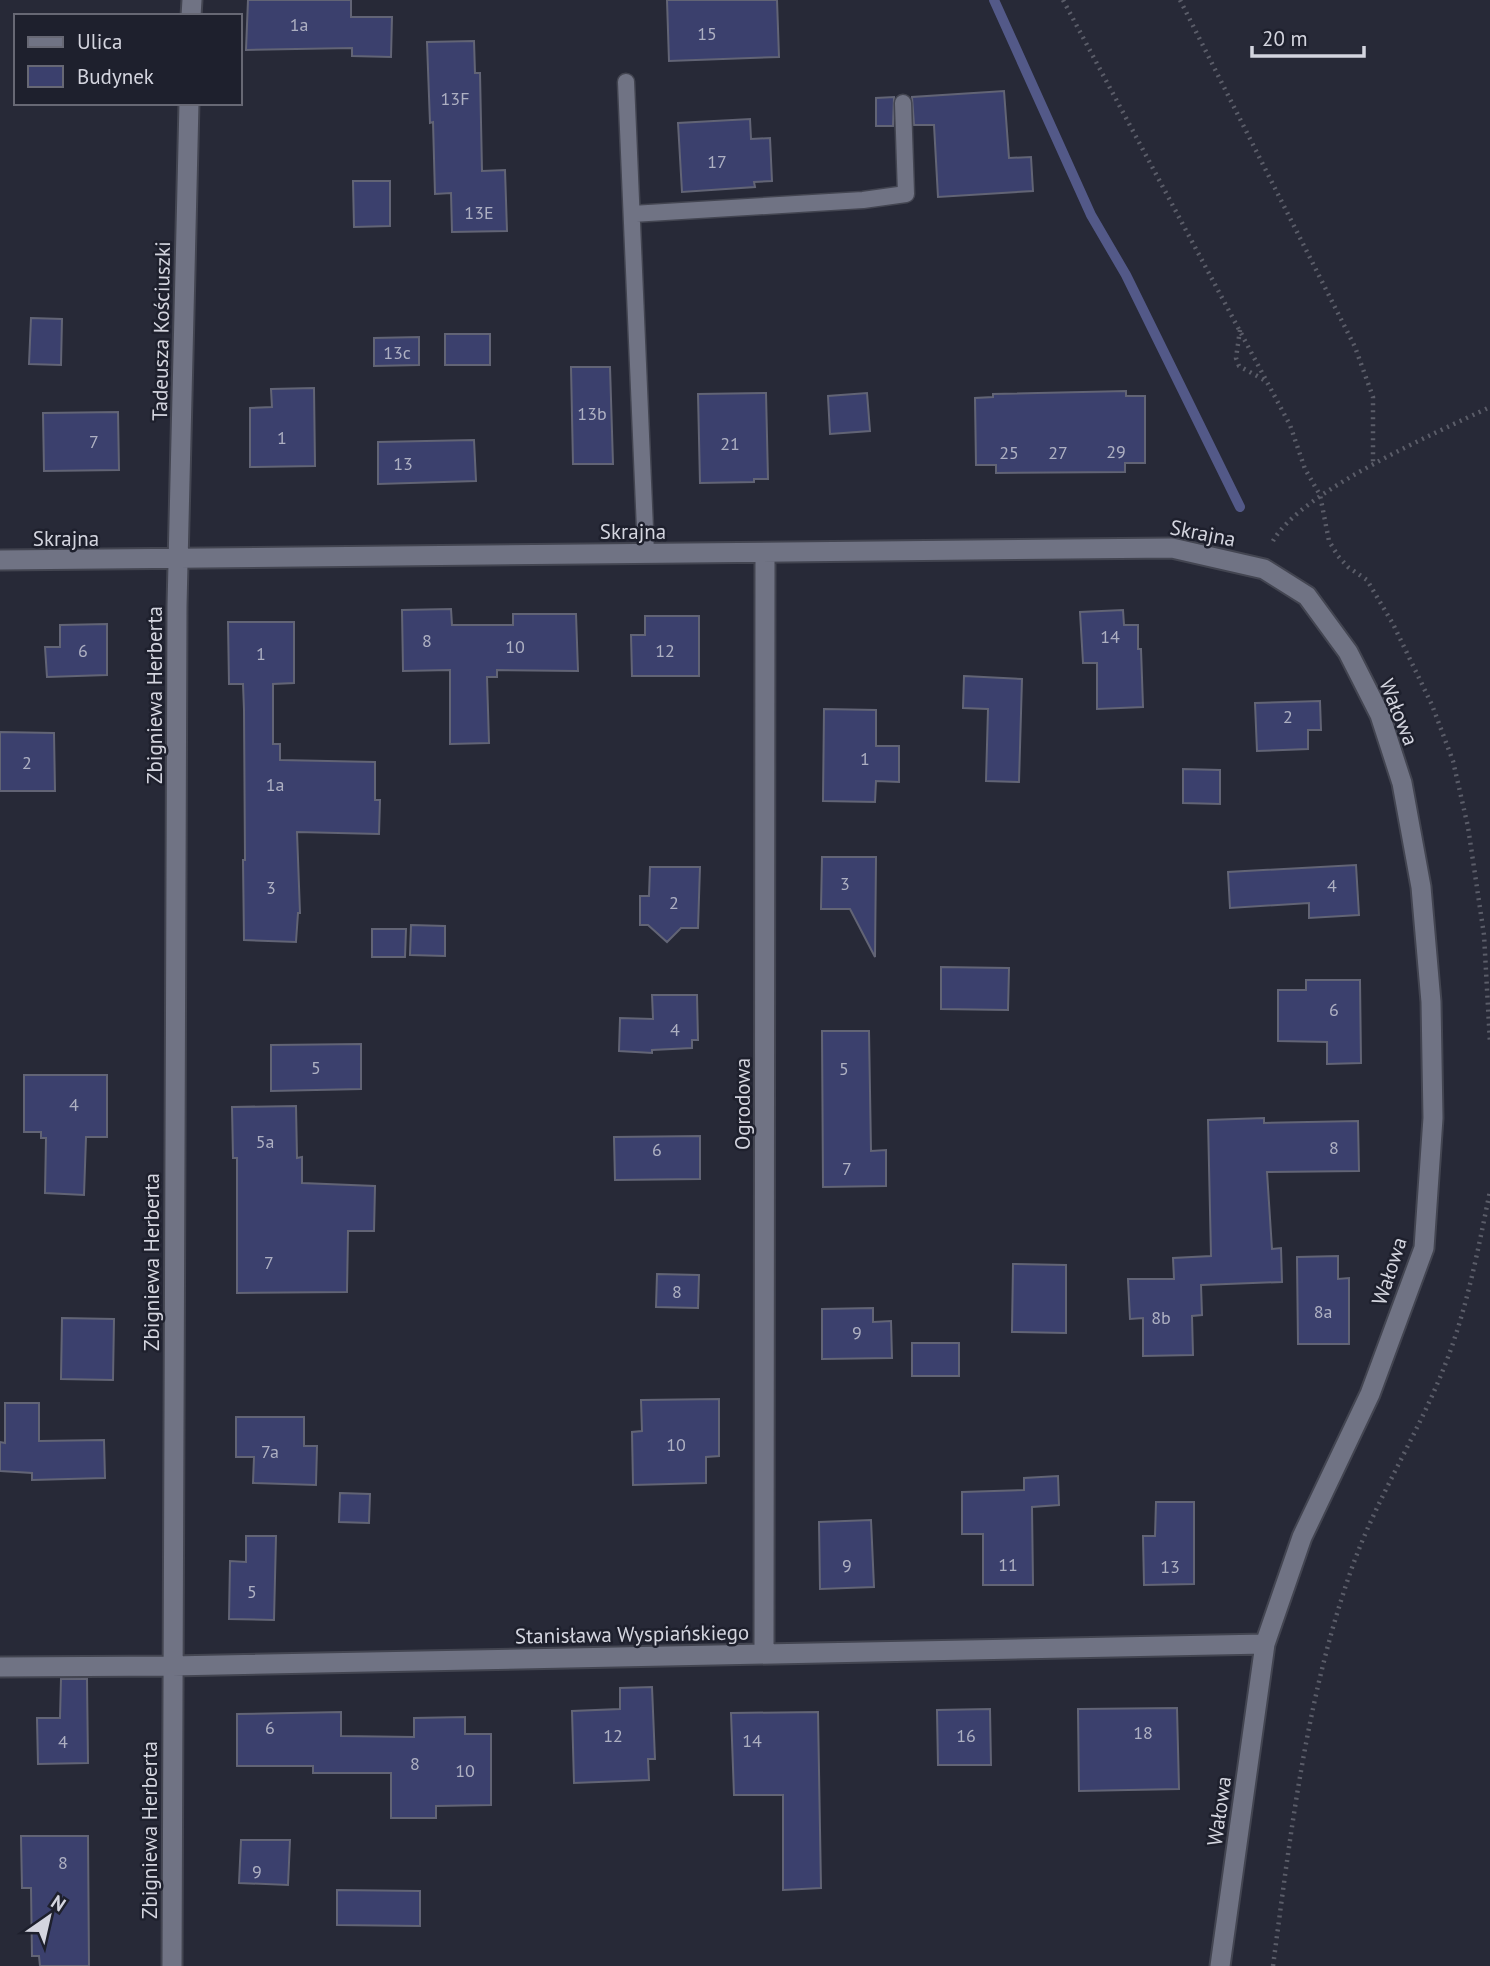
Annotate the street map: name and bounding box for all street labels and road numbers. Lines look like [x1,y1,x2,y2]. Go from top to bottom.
street label: Tadeusza Kościuszki [146,241,176,421]
street label: Skrajna [1168,513,1238,553]
street label: Skrajna [600,518,666,545]
street label: Skrajna [33,525,99,552]
street label: Zbigniewa Herberta [141,606,168,784]
street label: Wałowa [1373,675,1425,749]
street label: Ogrodowa [729,1058,756,1150]
street label: Zbigniewa Herberta [138,1173,165,1351]
street label: Wałowa [1365,1234,1413,1308]
street label: Stanisława Wyspiańskiego [515,1618,749,1650]
street label: Zbigniewa Herberta [136,1741,163,1919]
street label: Wałowa [1201,1774,1237,1848]

